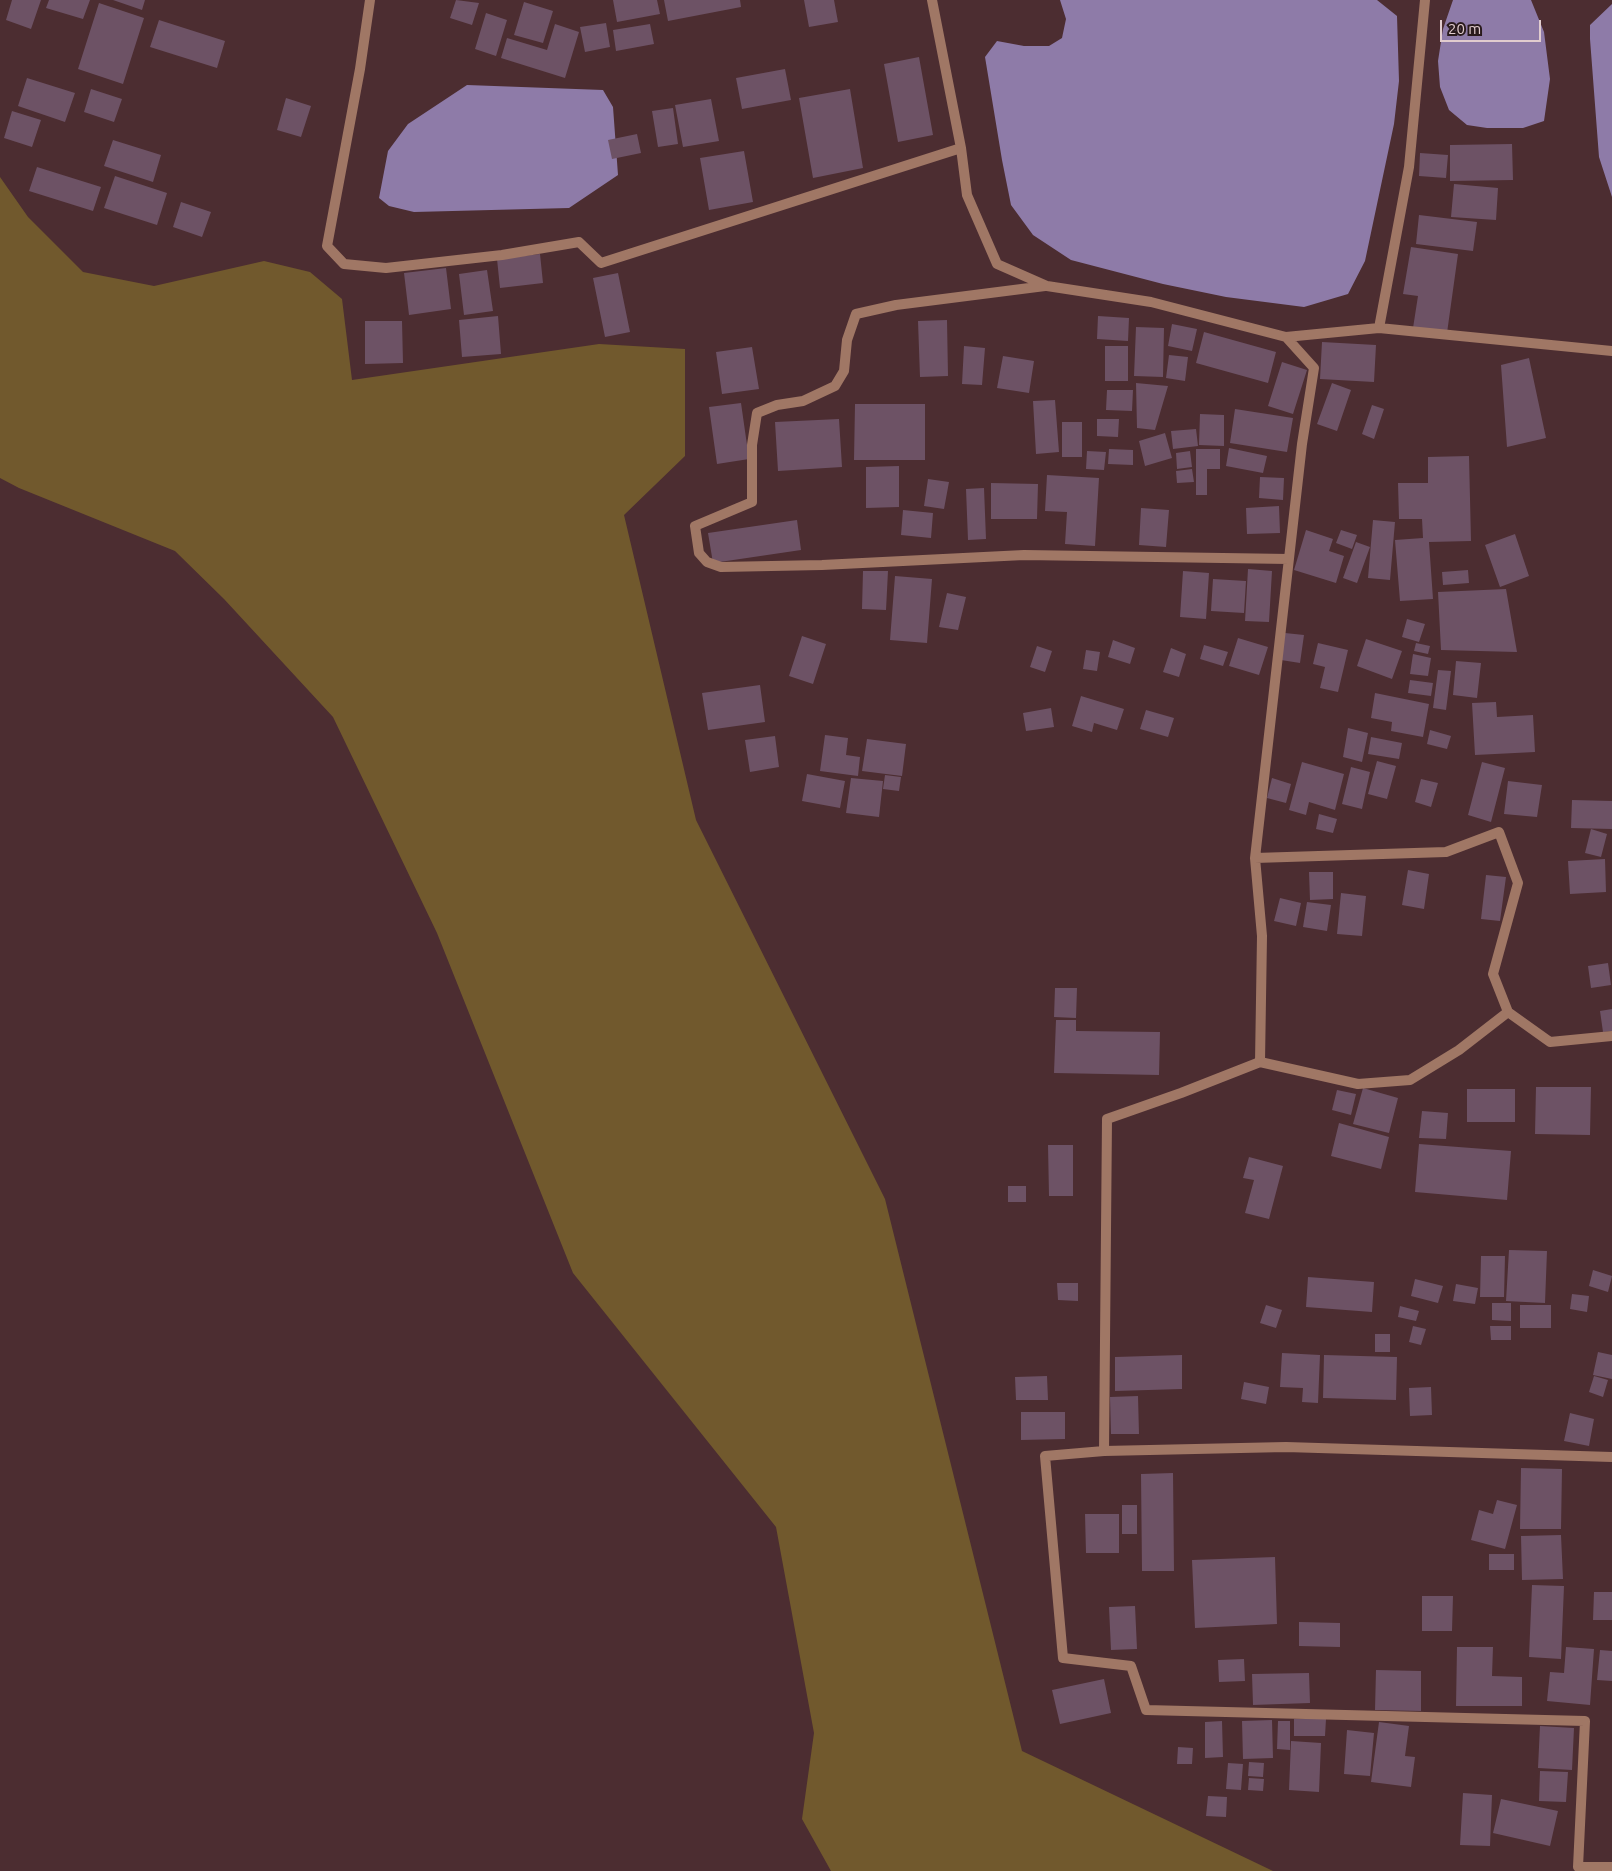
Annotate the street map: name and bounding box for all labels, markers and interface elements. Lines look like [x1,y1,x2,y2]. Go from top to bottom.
scale bar [1442,10,1543,42]
text: 20 m [1448,20,1481,37]

